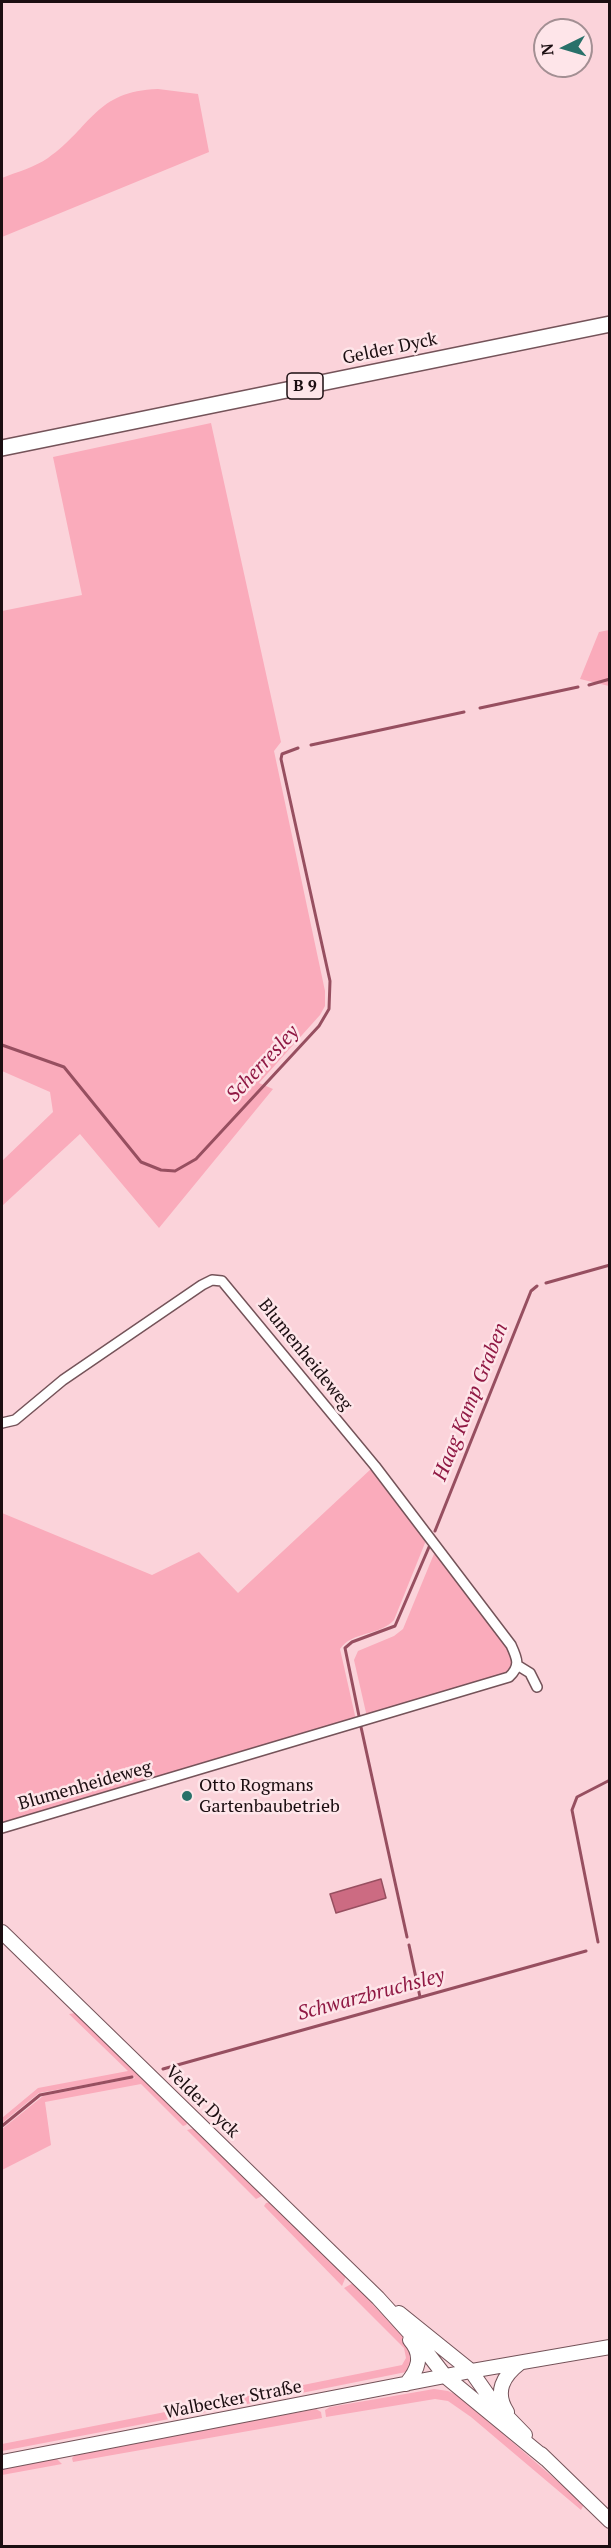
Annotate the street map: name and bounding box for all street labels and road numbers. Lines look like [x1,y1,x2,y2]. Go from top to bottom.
street label: Gelder Dyck [341,328,439,370]
road number: B 9 [287,373,323,399]
street label: Blumenheideweg [253,1295,357,1415]
street label: Blumenheideweg [16,1757,154,1815]
street label: Velder Dyck [160,2061,244,2143]
street label: Walbecker Straße [162,2376,304,2424]

